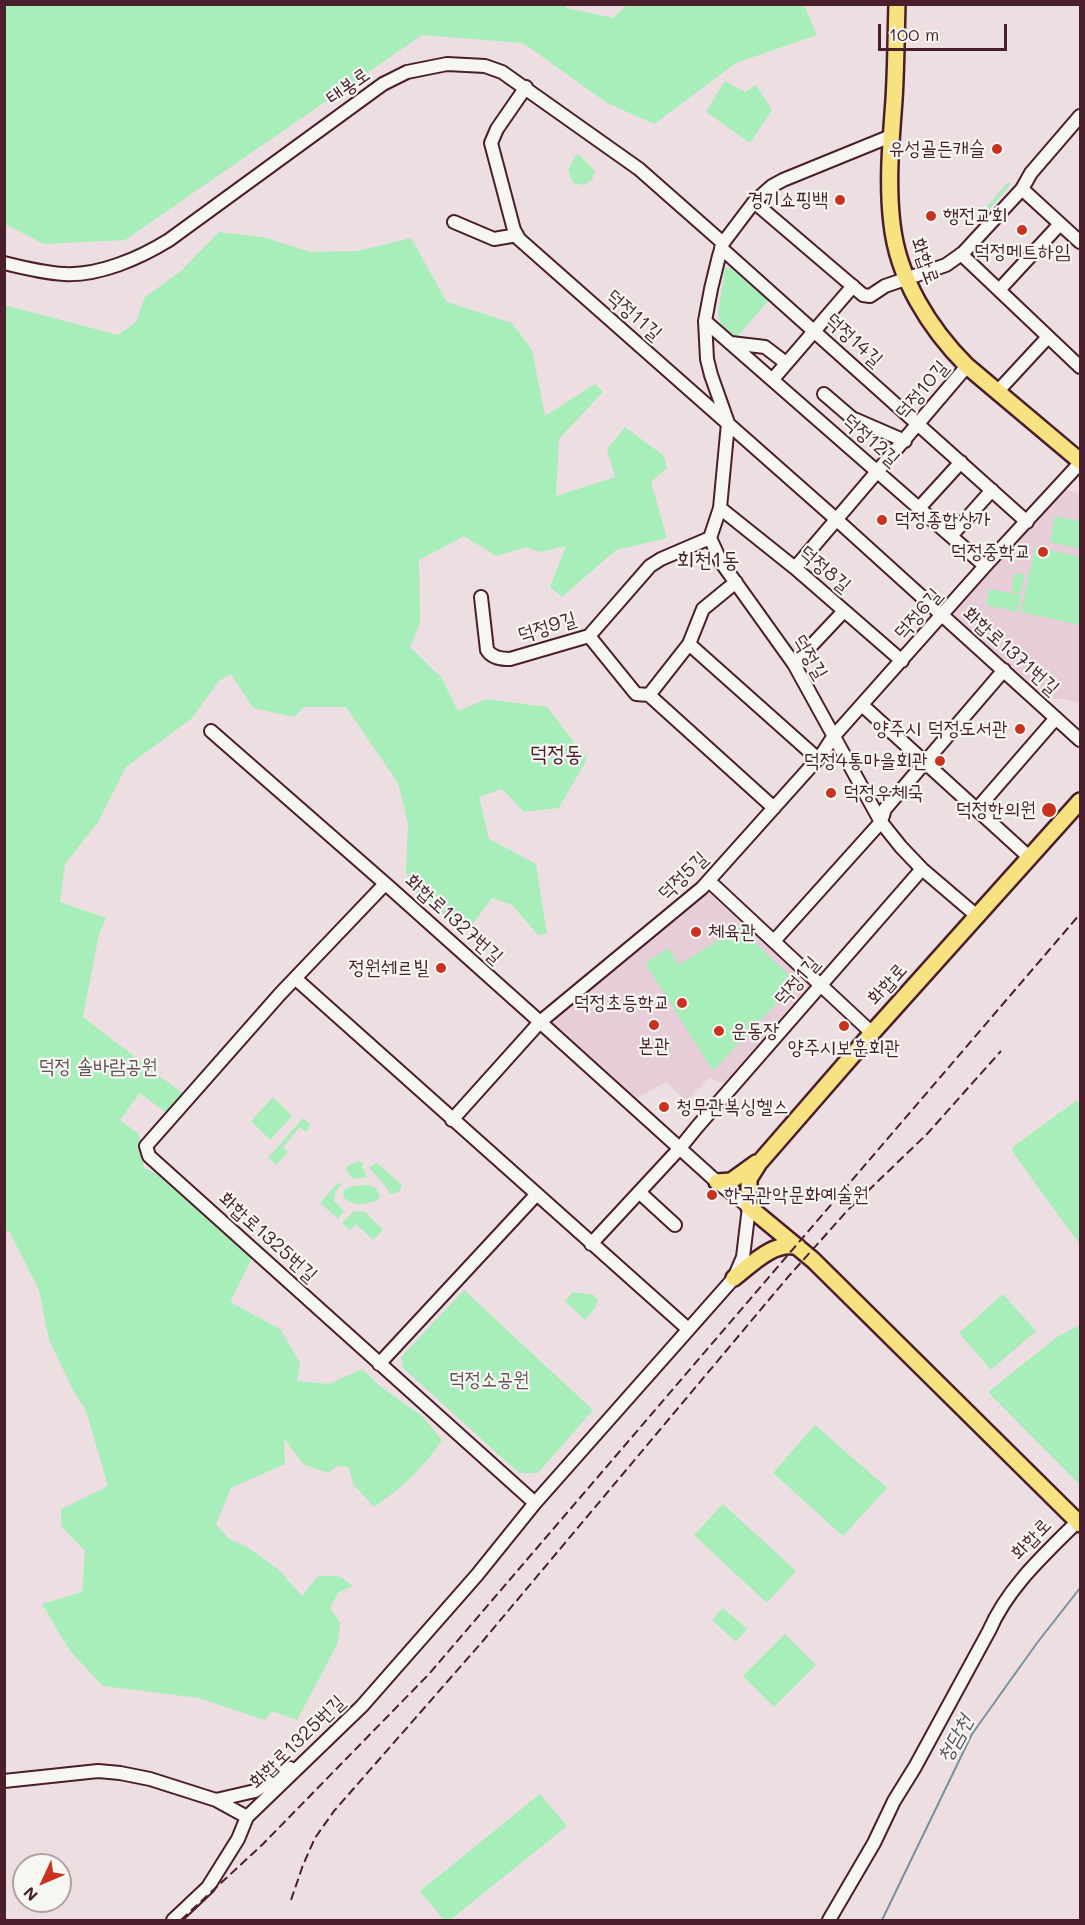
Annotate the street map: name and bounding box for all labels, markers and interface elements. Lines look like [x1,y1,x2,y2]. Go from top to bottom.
scale bar [881,12,1010,50]
text: 100 m [889,22,939,46]
street label: 태봉로 [321,62,375,110]
place label: 유성골든캐슬 [888,137,985,161]
marker: 유성골든캐슬 [990,142,1004,156]
place label: 경기쇼핑백 [748,188,828,212]
marker: 경기쇼핑백 [833,193,847,207]
place label: 행전교회 [943,204,1007,228]
marker: 행전교회 [924,209,938,223]
marker: 덕정메트하임 [1015,223,1029,237]
street label: 화합로 [905,234,945,288]
place label: 덕정메트하임 [974,240,1070,264]
street label: 덕정11길 [601,284,667,346]
street label: 덕정14길 [820,308,888,372]
street label: 덕정10길 [890,356,954,424]
street label: 덕정12길 [837,409,905,471]
place label: 덕정종합상가 [894,508,991,532]
marker: 덕정종합상가 [875,513,889,527]
street label: 덕정8길 [794,540,856,598]
place label: 덕정중학교 [951,540,1031,564]
marker: 덕정중학교 [1036,545,1050,559]
district label: 회천1동 [677,547,739,573]
street label: 덕정6길 [889,583,947,645]
street label: 화합로1371번길 [958,602,1064,700]
street label: 덕정9길 [515,607,579,647]
street label: 덕정길 [787,630,833,684]
place label: 양주시 덕정도서관 [873,717,1008,741]
marker: 양주시 덕정도서관 [1013,722,1027,736]
district label: 덕정동 [529,741,583,767]
place label: 덕정4통마을회관 [804,749,928,773]
marker: 덕정4통마을회관 [933,754,947,768]
place label: 덕정우체국 [843,781,923,805]
marker: 덕정우체국 [824,786,838,800]
place label: 덕정한의원 [956,798,1036,822]
marker: 덕정한의원 [1040,801,1058,819]
street label: 덕정5길 [653,847,713,905]
street label: 화합로1327번길 [400,869,508,969]
place label: 체육관 [708,920,756,944]
marker: 체육관 [689,925,703,939]
street label: 덕정1길 [769,952,825,1010]
place label: 정원쉐르빌 [349,956,429,980]
street label: 화합로 [862,958,912,1010]
marker: 정원쉐르빌 [434,961,448,975]
place label: 덕정초등학교 [573,991,670,1015]
marker: 덕정초등학교 [675,996,689,1010]
marker: 본관 [647,1018,661,1032]
place label: 운동장 [731,1019,779,1043]
marker: 양주시보훈회관 [837,1019,851,1033]
marker: 운동장 [712,1024,726,1038]
place label: 본관 [638,1034,670,1058]
place label: 양주시보훈회관 [788,1036,900,1060]
park label: 덕정 솔바람공원 [38,1055,158,1079]
place label: 청무관복싱헬스 [676,1095,789,1119]
marker: 청무관복싱헬스 [657,1100,671,1114]
place label: 한국관악문화예술원 [724,1183,869,1207]
street label: 화합로1325번길 [214,1187,322,1287]
marker: 한국관악문화예술원 [705,1188,719,1202]
park label: 덕정소공원 [449,1368,529,1392]
street label: 화합로 [1006,1513,1056,1565]
street label: 화합로1325번길 [244,1690,350,1794]
water label: 청담천 [932,1711,978,1767]
north arrow [12,1853,72,1913]
text: N [18,1883,42,1906]

